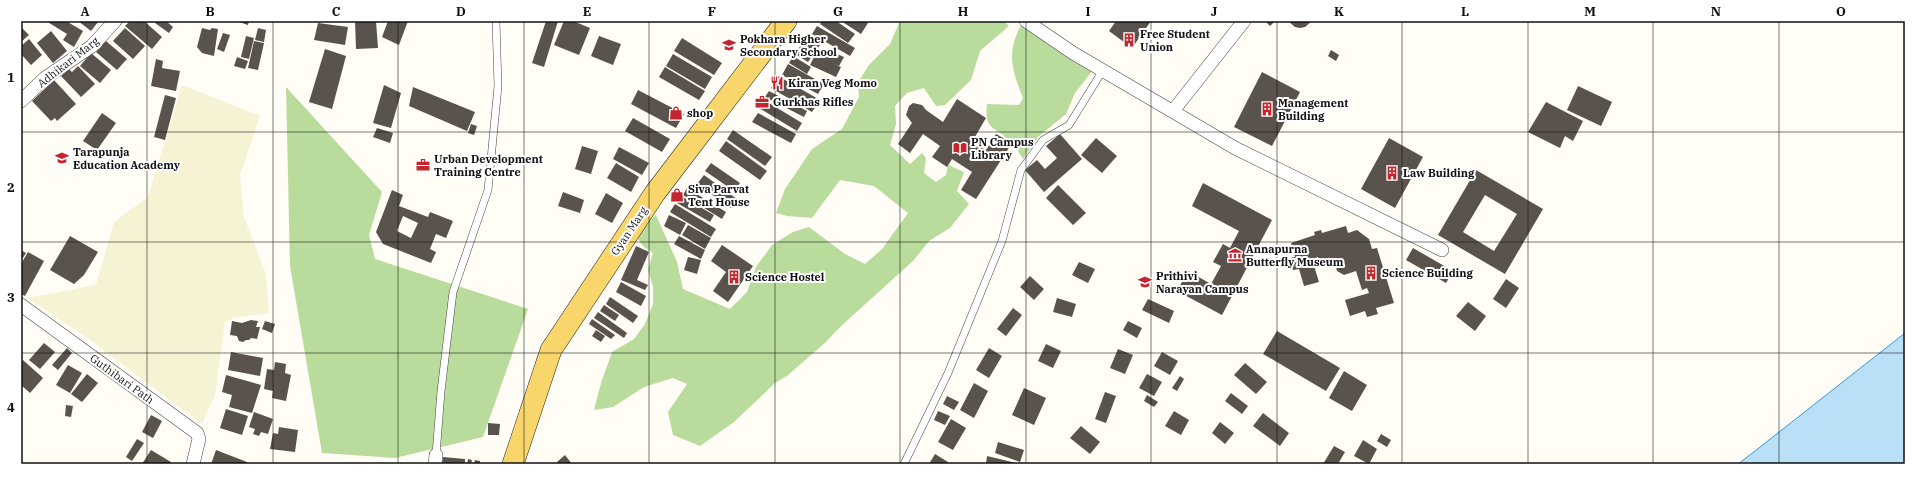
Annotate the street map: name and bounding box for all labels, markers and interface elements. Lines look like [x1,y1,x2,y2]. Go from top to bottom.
text: A [80,3,90,20]
text: B [205,3,215,20]
text: C [332,3,341,20]
text: D [456,3,466,20]
text: E [583,3,591,20]
text: F [708,3,716,20]
text: G [833,3,843,20]
text: H [958,3,969,20]
text: I [1086,3,1091,20]
text: J [1211,3,1218,20]
text: K [1334,3,1344,20]
text: L [1461,3,1469,20]
text: M [1584,3,1596,20]
text: N [1711,3,1721,20]
text: O [1836,3,1846,20]
place label: Free Student Union [1140,27,1210,54]
place label: Pokhara Higher Secondary School [740,32,837,59]
building icon: Free Student Union [1121,32,1137,48]
street label: Adhikari Marg [34,34,102,90]
school or university icon: Pokhara Higher Secondary School [721,37,737,53]
text: 1 [7,69,15,86]
restaurant icon: Kiran Veg Momo [769,75,785,91]
place label: Kiran Veg Momo [788,76,877,90]
office icon: Gurkhas Rifles [754,94,770,110]
place label: Gurkhas Rifles [773,95,854,109]
place label: Management Building [1278,96,1348,123]
building icon: Management Building [1259,101,1275,117]
shop icon: shop [668,105,684,121]
place label: shop [687,106,713,120]
place label: PN Campus Library [971,135,1034,162]
library icon: PN Campus Library [952,140,968,156]
place label: Tarapunja Education Academy [73,145,181,172]
school or university icon: Tarapunja Education Academy [54,150,70,166]
place label: Urban Development Training Centre [434,152,543,179]
office icon: Urban Development Training Centre [415,157,431,173]
building icon: Law Building [1384,165,1400,181]
place label: Law Building [1403,166,1475,180]
text: 2 [7,179,15,196]
place label: Siva Parvat Tent House [688,182,750,209]
shop icon: Siva Parvat Tent House [669,187,685,203]
street label: Gyan Marg [608,204,650,258]
place label: Annapurna Butterfly Museum [1246,242,1344,269]
museum icon: Annapurna Butterfly Museum [1227,247,1243,263]
building icon: Science Building [1363,265,1379,281]
place label: Science Building [1382,266,1474,280]
building icon: Science Hostel [726,269,742,285]
place label: Prithivi Narayan Campus [1156,269,1249,296]
place label: Science Hostel [745,270,825,284]
school or university icon: Prithivi Narayan Campus [1137,274,1153,290]
text: 3 [7,289,15,306]
street label: Guthibari Path [87,351,157,407]
text: 4 [7,399,15,416]

